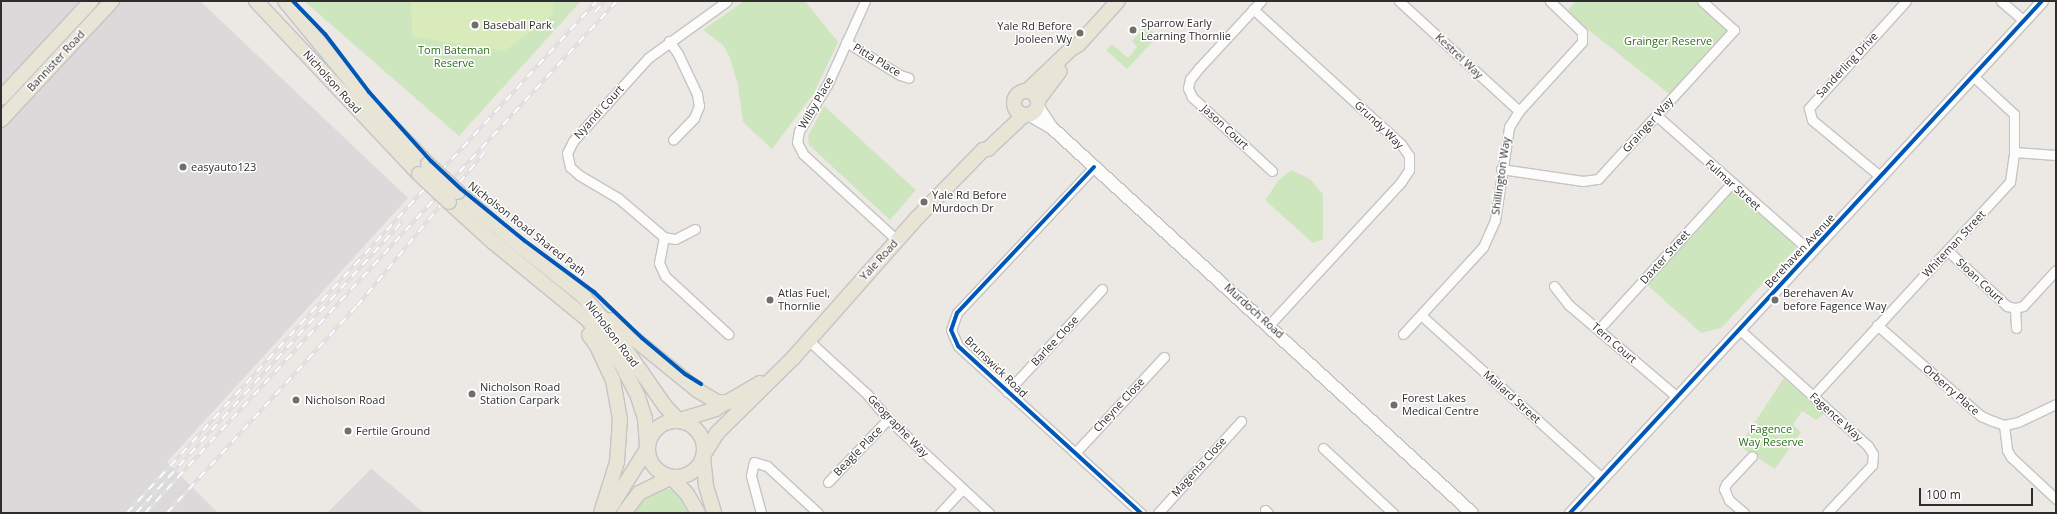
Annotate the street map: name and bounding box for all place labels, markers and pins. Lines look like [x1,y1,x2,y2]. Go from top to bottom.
place label: Sparrow Early Learning Thornlie [1141,17,1231,43]
place label: Baseball Park [483,18,552,32]
marker: Baseball Park [470,20,480,30]
place label: Yale Rd Before Jooleen Wy [997,20,1072,46]
marker: Sparrow Early Learning Thornlie [1128,25,1138,35]
marker: Yale Rd Before Jooleen Wy [1075,28,1085,38]
place label: easyauto123 [191,160,256,174]
marker: easyauto123 [178,162,188,172]
place label: Yale Rd Before Murdoch Dr [932,189,1007,215]
marker: Yale Rd Before Murdoch Dr [919,197,929,207]
place label: Atlas Fuel, Thornlie [778,287,830,313]
place label: Berehaven Av before Fagence Way [1783,287,1887,313]
marker: Atlas Fuel, Thornlie [765,295,775,305]
marker: Berehaven Av before Fagence Way [1770,295,1780,305]
place label: Nicholson Road Station Carpark [480,381,560,407]
marker: Nicholson Road Station Carpark [467,389,477,399]
place label: Forest Lakes Medical Centre [1402,392,1479,418]
place label: Nicholson Road [305,393,385,407]
marker: Nicholson Road [290,394,302,406]
marker: Forest Lakes Medical Centre [1389,400,1399,410]
place label: Fertile Ground [356,424,430,438]
marker: Fertile Ground [343,426,353,436]

